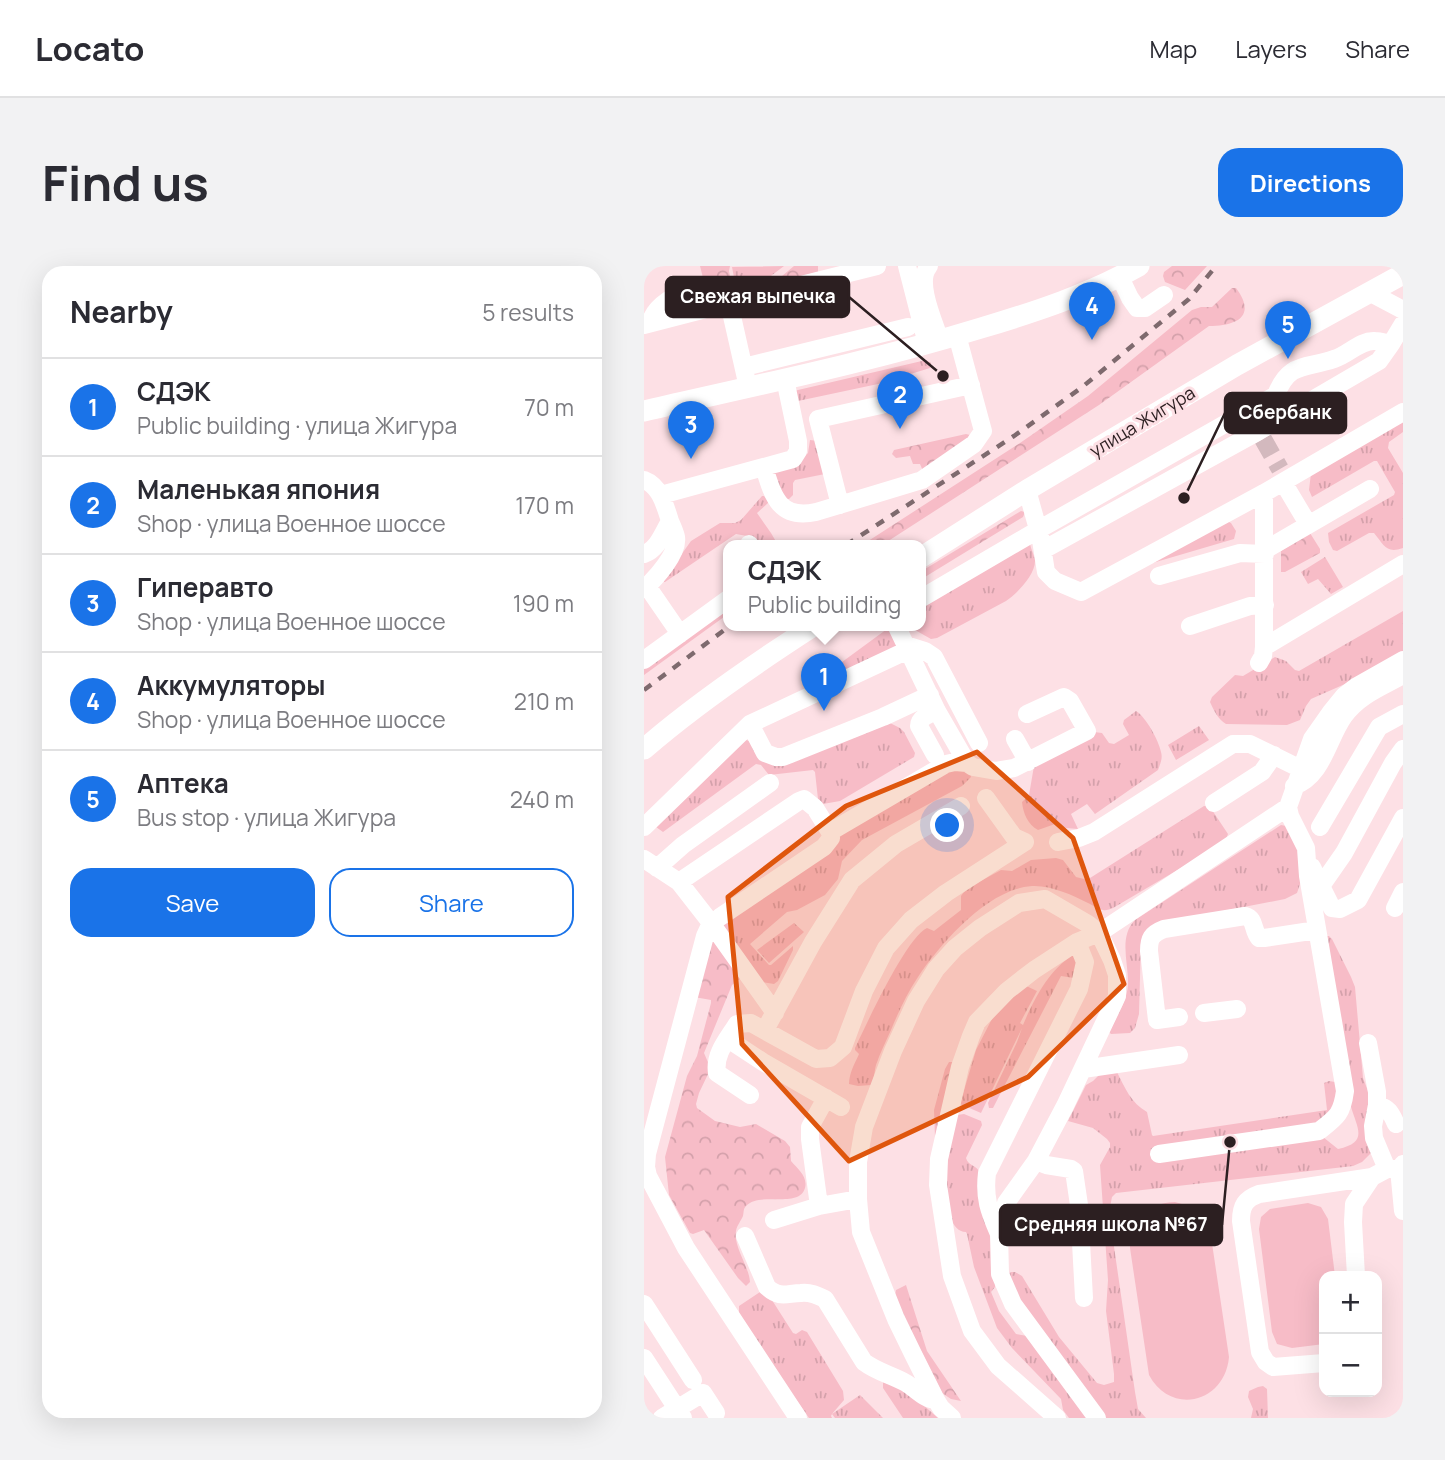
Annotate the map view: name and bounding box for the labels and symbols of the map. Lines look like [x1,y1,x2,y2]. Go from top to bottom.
callout: Свежая выпечка [666,277,849,317]
pin: 4 [1069,282,1115,340]
text: Свежая выпечка [680,283,836,309]
pin: 5 [1265,301,1311,359]
pin: 2 [877,371,923,429]
street label: улица Жигура [1085,380,1199,462]
callout: Сбербанк [1225,393,1346,433]
text: Сбербанк [1239,399,1332,425]
pin: 3 [668,401,714,459]
pin: 1 [801,653,847,711]
your location [930,808,964,842]
callout: Средняя школа №67 [1000,1205,1222,1245]
text: Средняя школа №67 [1014,1211,1208,1237]

